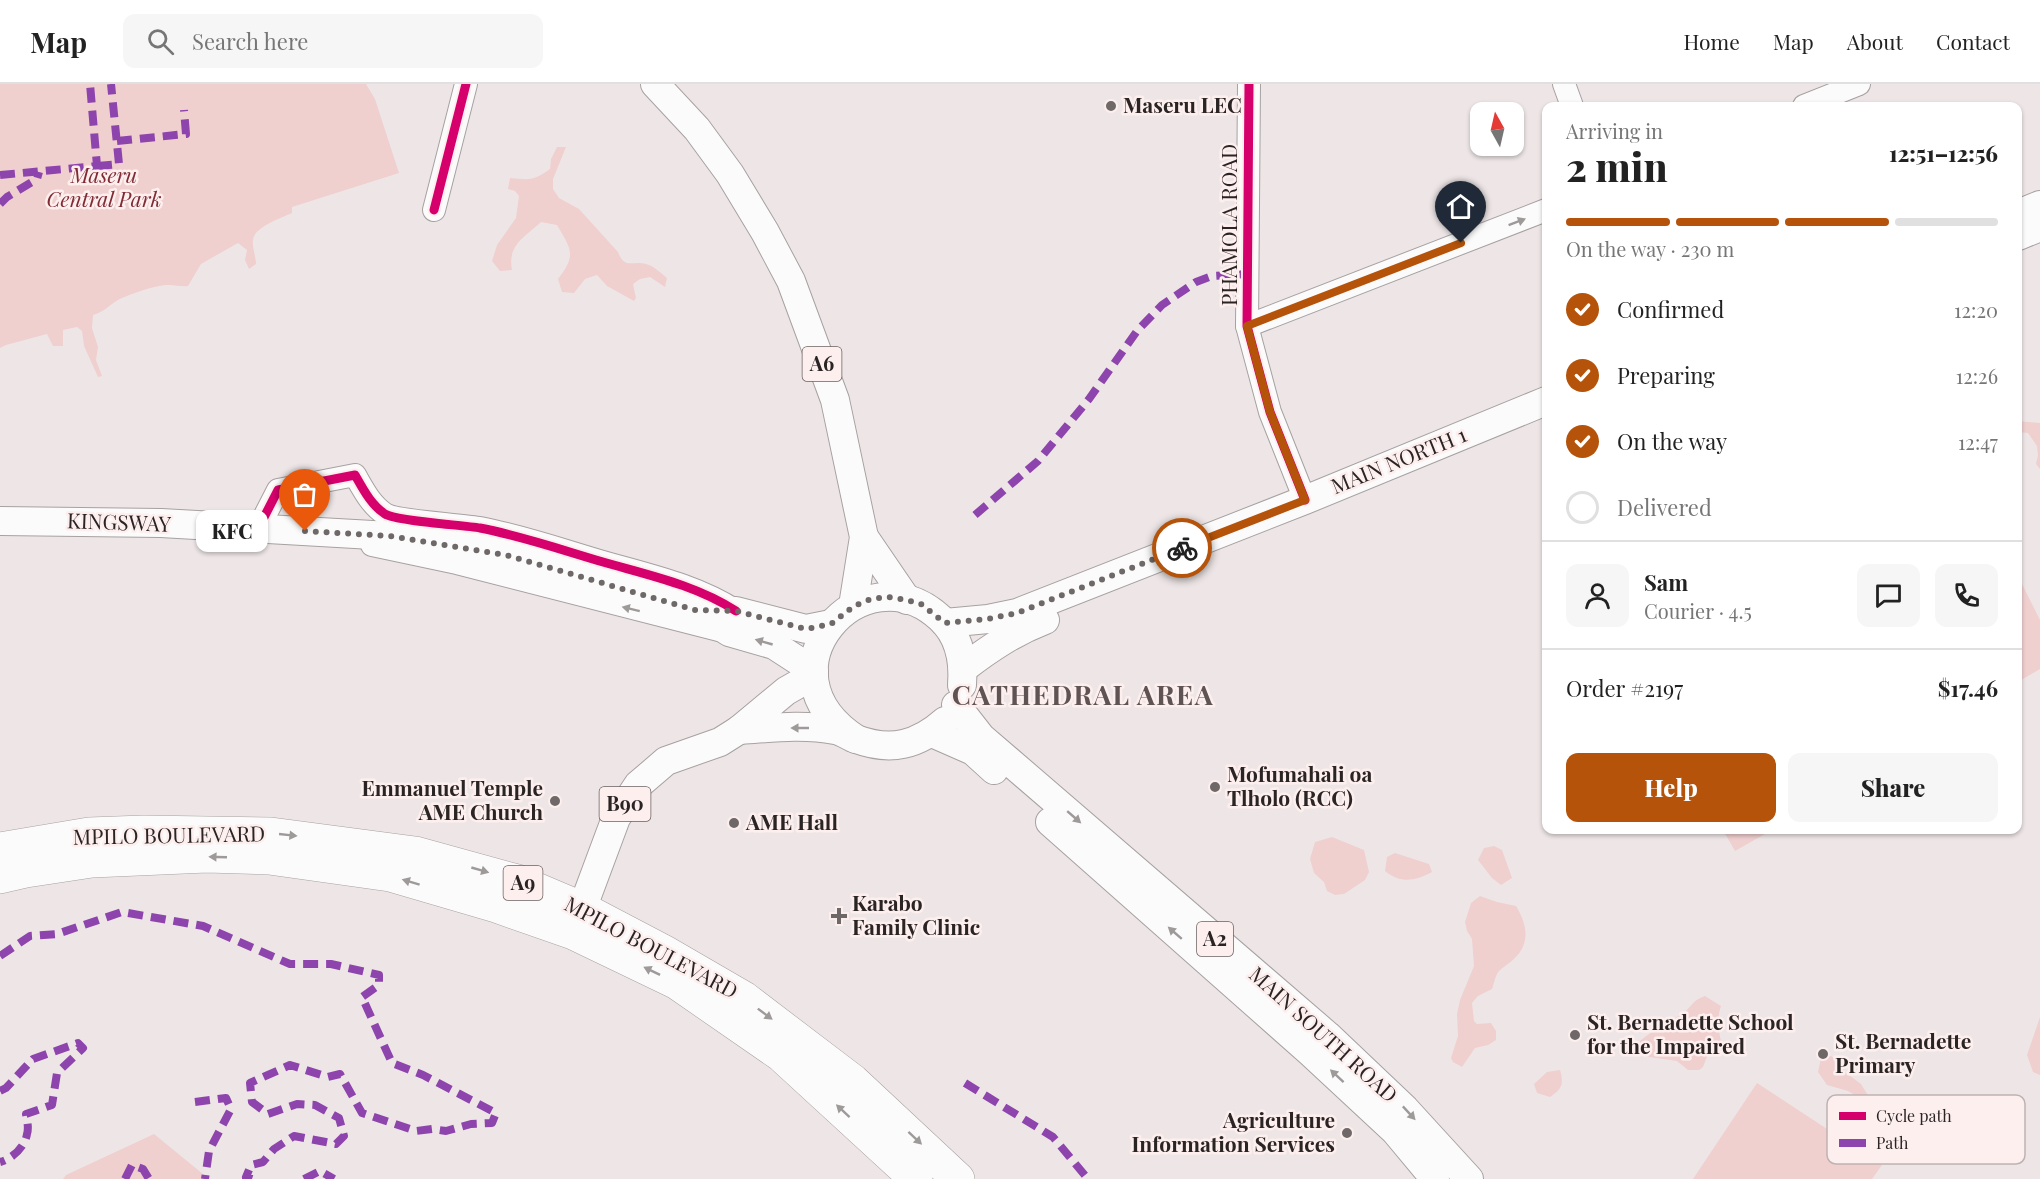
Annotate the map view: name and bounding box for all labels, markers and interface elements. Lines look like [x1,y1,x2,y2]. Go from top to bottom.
search box [123,14,543,68]
text: Map [30,23,87,60]
icon: search [144,25,177,58]
text: Search here [192,26,308,56]
text: Home [1684,27,1740,55]
text: Map [1773,27,1814,55]
text: About [1847,27,1903,55]
text: Contact [1936,27,2010,55]
place label: Maseru LEC [1123,90,1242,118]
marker: Maseru LEC [1104,99,1118,113]
north arrow [1470,102,1524,156]
map controls [1470,102,1524,156]
text: Arriving in [1566,117,1663,144]
text: 12:51–12:56 [1889,138,1998,168]
text: 2 min [1566,140,1668,192]
street label: PHAMOLA ROAD [1214,144,1242,306]
park label: Maseru Central Park [46,160,162,212]
pin [1435,181,1486,243]
icon: home [1444,190,1477,223]
one-way arrow [1508,216,1526,226]
text: On the way · 230 m [1566,235,1734,262]
icon: check [1566,293,1599,326]
text: Confirmed [1617,294,1724,324]
text: 12:20 [1954,296,1998,323]
road number: A6 [802,347,842,381]
icon: check [1566,359,1599,392]
text: Preparing [1617,360,1715,390]
text: 12:26 [1956,362,1998,389]
street label: MAIN NORTH 1 [1326,419,1470,499]
icon: check [1566,425,1599,458]
text: On the way [1617,426,1727,456]
text: 12:47 [1958,428,1998,455]
pin [279,469,330,531]
icon: bag [288,478,321,511]
text: Delivered [1617,492,1712,522]
street label: KINGSWAY [67,505,172,537]
callout: KFC [197,510,269,552]
text: KFC [212,517,252,544]
courier [1152,518,1212,578]
icon: bike [1166,532,1199,565]
button: person [1566,564,1629,627]
button: chat [1857,564,1920,627]
button: phone [1935,564,1998,627]
text: Sam [1644,567,1688,597]
text: Courier · 4.5 [1644,597,1752,624]
one-way arrow [622,603,641,613]
one-way arrow [755,637,773,646]
text: Order #2197 [1566,673,1683,703]
text: $17.46 [1938,673,1998,703]
district label: CATHEDRAL AREA [952,676,1214,712]
one-way arrow [790,723,809,732]
button: Help [1566,753,1776,822]
button: Share [1788,753,1998,822]
place label: Mofumahali oa Tlholo (RCC) [1227,759,1372,811]
place label: Emmanuel Temple AME Church [362,773,543,825]
marker: Mofumahali oa Tlholo (RCC) [1208,780,1222,794]
road number: B90 [600,787,650,821]
marker: Emmanuel Temple AME Church [548,794,562,808]
place label: AME Hall [745,807,838,835]
one-way arrow [1066,810,1081,823]
marker: AME Hall [727,816,741,830]
street label: MPILO BOULEVARD [73,818,265,850]
one-way arrow [279,831,298,840]
one-way arrow [209,852,228,861]
one-way arrow [471,866,489,875]
road number: A9 [504,866,542,900]
one-way arrow [402,877,420,886]
place label: Karabo Family Clinic [852,888,980,940]
street label: MPILO BOULEVARD [560,889,743,1004]
marker: Karabo Family Clinic [830,907,848,925]
road number: A2 [1197,922,1233,956]
one-way arrow [1168,927,1183,940]
street label: MAIN SOUTH ROAD [1244,959,1404,1108]
one-way arrow [644,967,661,976]
one-way arrow [757,1007,773,1020]
place label: St. Bernadette School for the Impaired [1587,1007,1794,1059]
place label: St. Bernadette Primary [1835,1026,1971,1078]
marker: St. Bernadette School for the Impaired [1568,1028,1582,1042]
marker: St. Bernadette Primary [1816,1047,1830,1061]
one-way arrow [1330,1070,1344,1084]
legend [1827,1095,2025,1164]
one-way arrow [835,1104,850,1118]
place label: Agriculture Information Services [1131,1105,1335,1157]
text: Cycle path [1876,1105,1952,1126]
one-way arrow [1401,1106,1415,1120]
marker: Agriculture Information Services [1340,1126,1354,1140]
one-way arrow [907,1131,921,1145]
text: Path [1876,1132,1909,1153]

